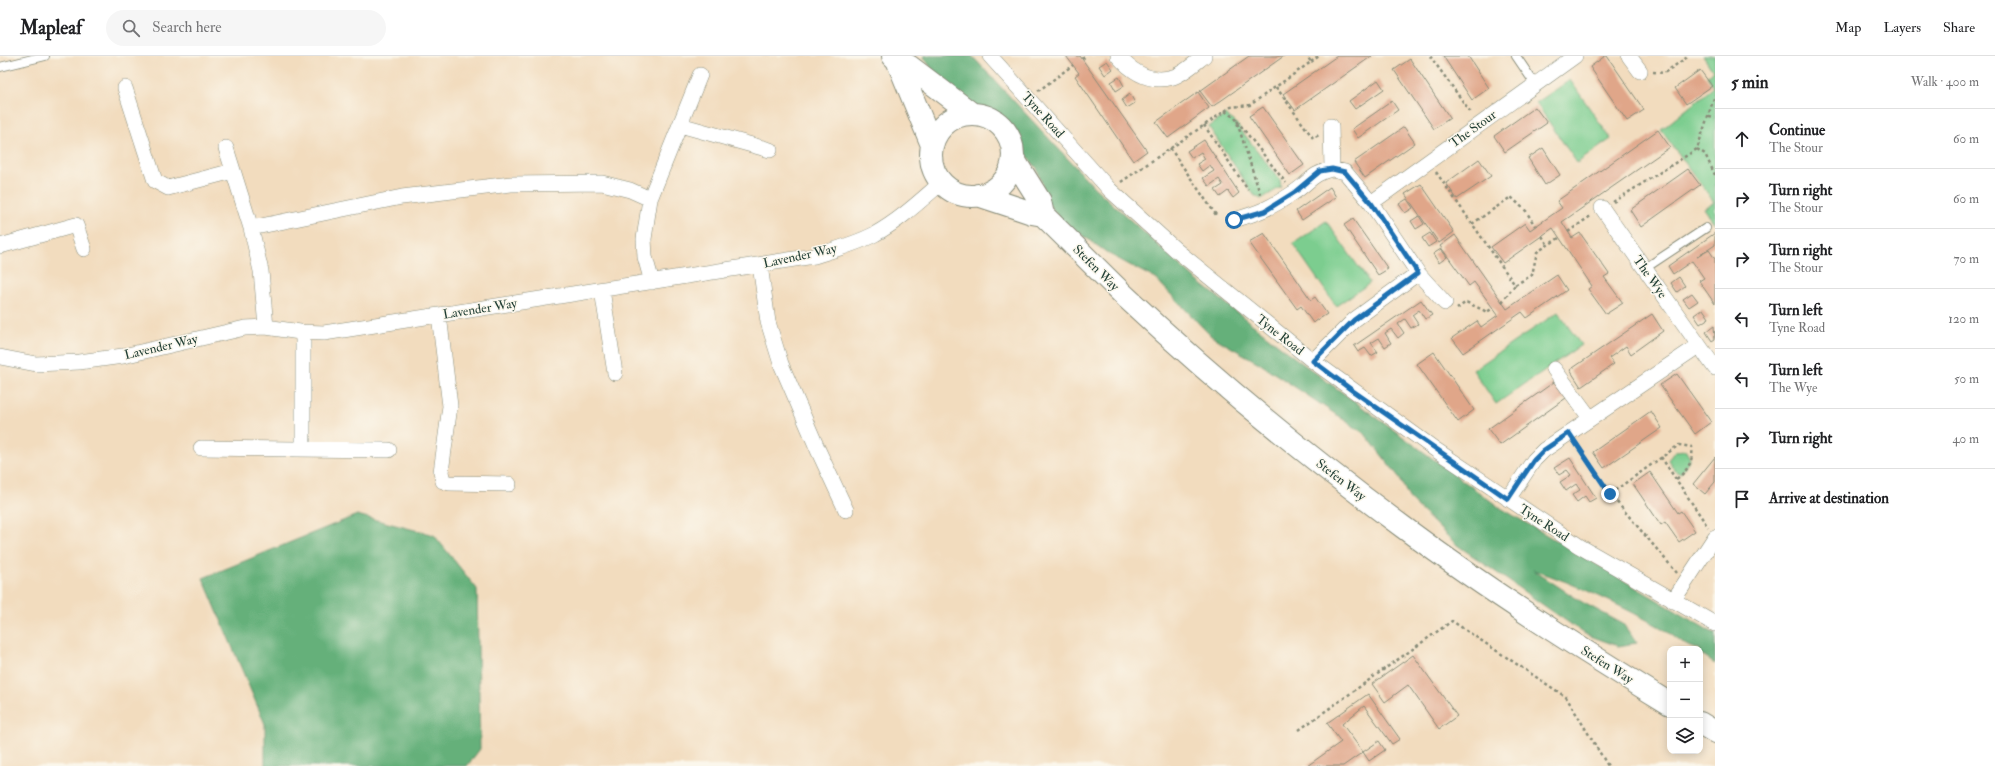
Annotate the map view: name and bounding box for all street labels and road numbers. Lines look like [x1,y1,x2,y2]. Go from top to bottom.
street label: Tyne Road [1018,89,1068,142]
street label: The Stour [1447,107,1500,151]
street label: Lavender Way [762,240,839,273]
street label: Stefen Way [1069,242,1123,295]
street label: The Wye [1629,253,1671,302]
street label: Lavender Way [442,295,519,324]
street label: Tyne Road [1252,311,1308,360]
street label: Lavender Way [123,331,200,364]
street label: Stefen Way [1312,456,1369,505]
street label: Tyne Road [1516,501,1572,546]
street label: Stefen Way [1577,643,1636,688]

